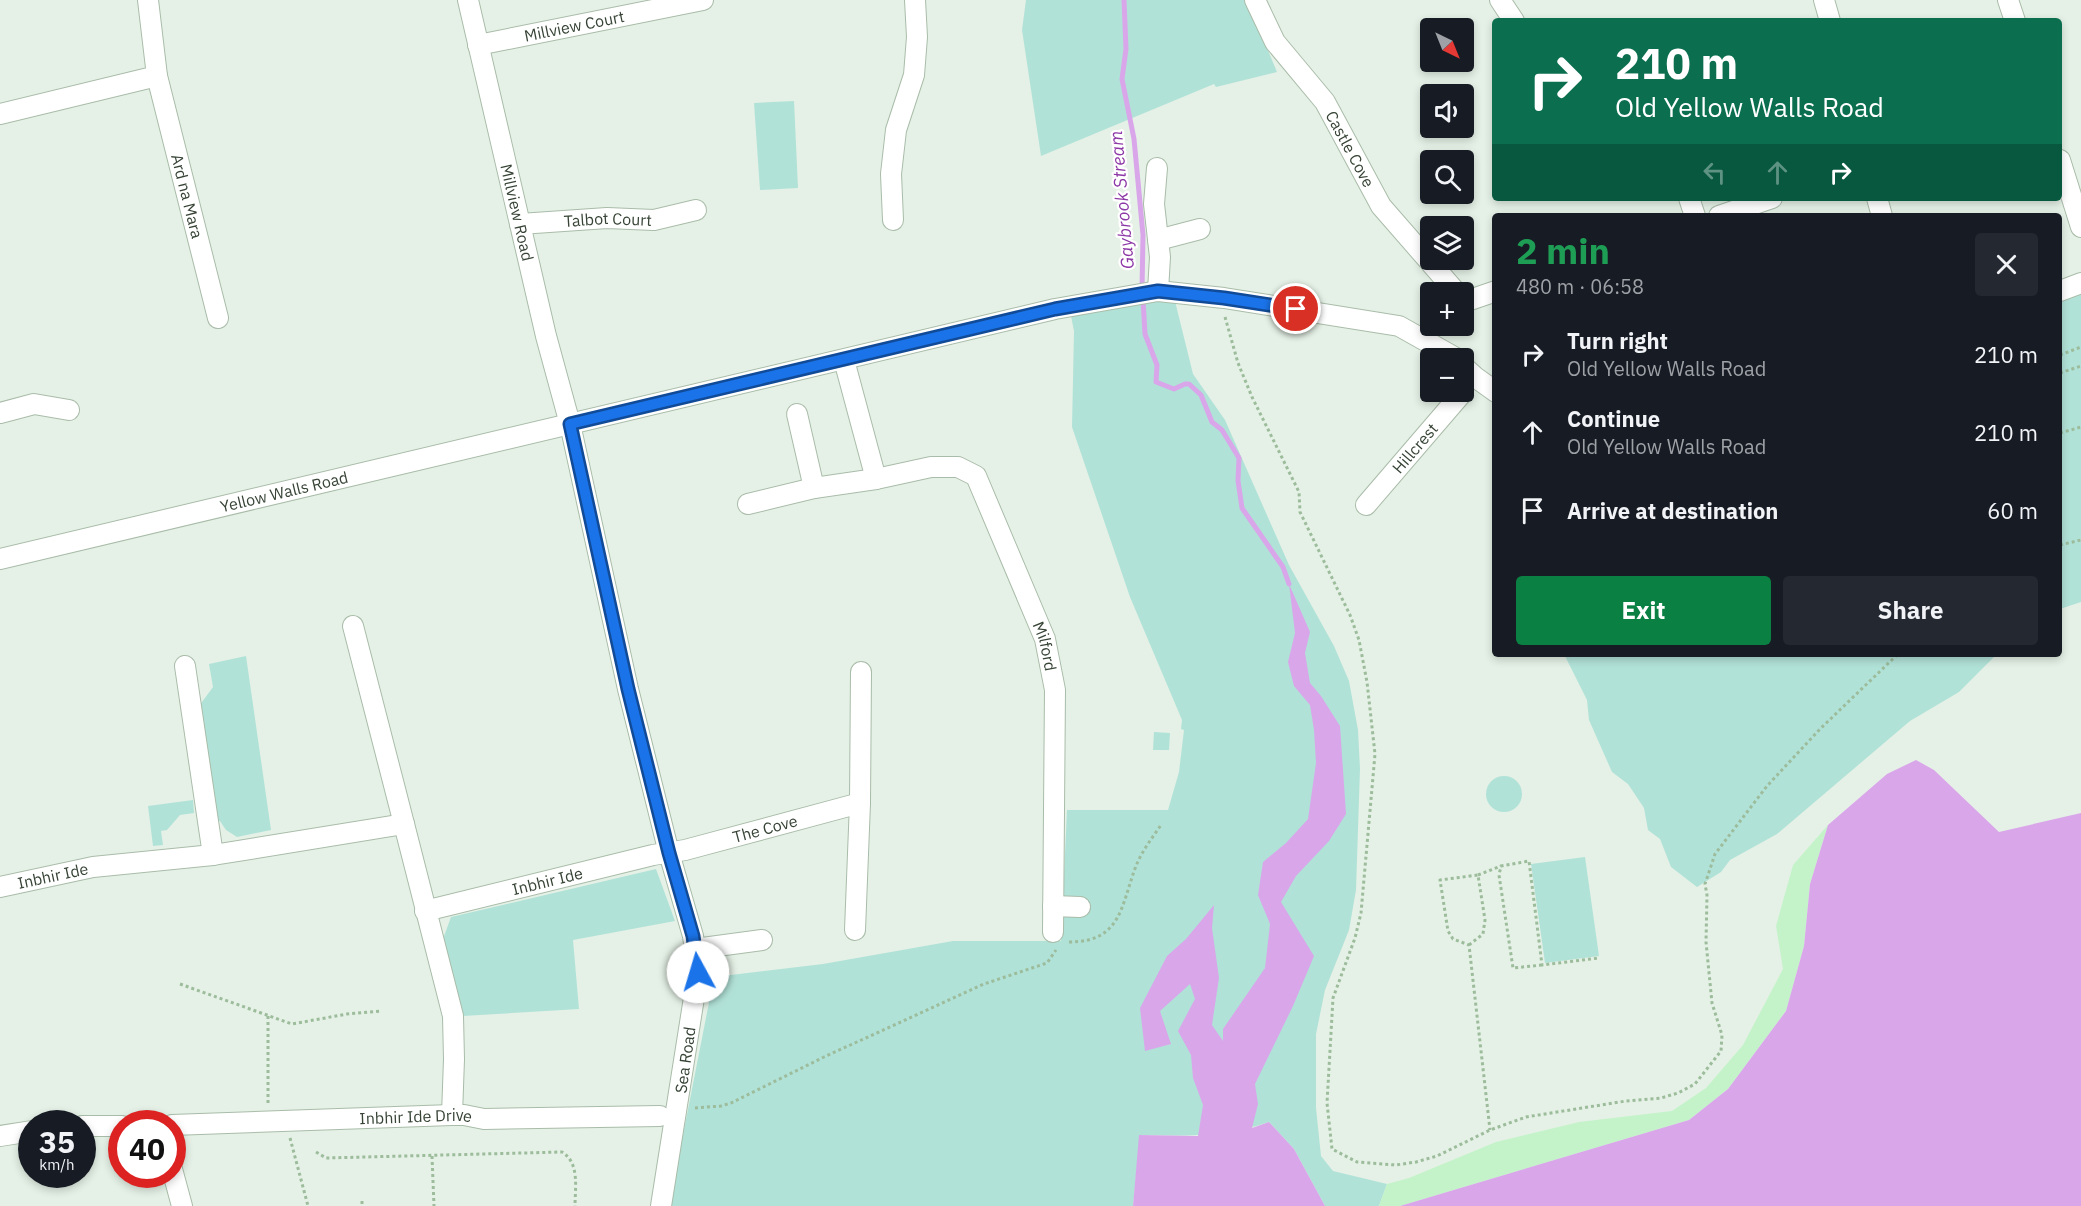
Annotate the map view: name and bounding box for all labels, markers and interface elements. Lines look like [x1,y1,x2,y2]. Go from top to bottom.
street label: Millview Court [522,6,626,46]
north arrow [1420,18,1474,72]
map controls [1420,18,1474,402]
text: 210 m [1615,36,1738,91]
icon: right [1516,42,1594,120]
button: sound [1420,84,1474,138]
text: Old Yellow Walls Road [1615,89,1884,124]
street label: Castle Cove [1322,107,1379,191]
water label: Gaybrook Stream [1104,130,1139,270]
button: search [1420,150,1474,204]
street label: Ard na Mara [167,152,208,241]
icon: left [1698,156,1731,189]
icon: ahead [1761,156,1794,189]
icon: right [1824,156,1857,189]
street label: Millview Road [496,162,538,263]
street label: Talbot Court [563,208,652,231]
button: layers [1420,216,1474,270]
text: 2 min [1516,227,1610,274]
button: close [1975,233,2038,296]
text: 480 m · 06:58 [1516,273,1644,300]
button: + [1420,282,1474,336]
pin [1270,283,1321,334]
icon: arrive [1279,292,1312,325]
text: Turn right [1567,326,1668,355]
icon: right [1516,338,1549,371]
text: 210 m [1974,340,2038,369]
button: − [1420,348,1474,402]
text: Old Yellow Walls Road [1567,355,1766,382]
text: Continue [1567,404,1660,433]
icon: ahead [1516,416,1549,449]
text: 210 m [1974,418,2038,447]
street label: Hillcrest [1388,419,1442,477]
text: Old Yellow Walls Road [1567,433,1766,460]
street label: Yellow Walls Road [218,467,350,516]
icon: arrive [1516,494,1549,527]
text: Arrive at destination [1567,496,1778,525]
text: 60 m [1987,496,2038,525]
button: Exit [1516,576,1771,645]
button: Share [1783,576,2038,645]
street label: Milford [1029,618,1061,673]
street label: The Cove [730,810,800,847]
street label: Inbhir Ide [16,858,90,893]
street label: Inbhir Ide [510,863,585,899]
position arrow [666,940,730,1004]
street label: Sea Road [670,1025,700,1095]
street label: Inbhir Ide Drive [359,1105,474,1128]
speed limit sign: 40 [108,1110,186,1188]
text: 35 [39,1122,75,1161]
text: km/h [39,1155,75,1174]

